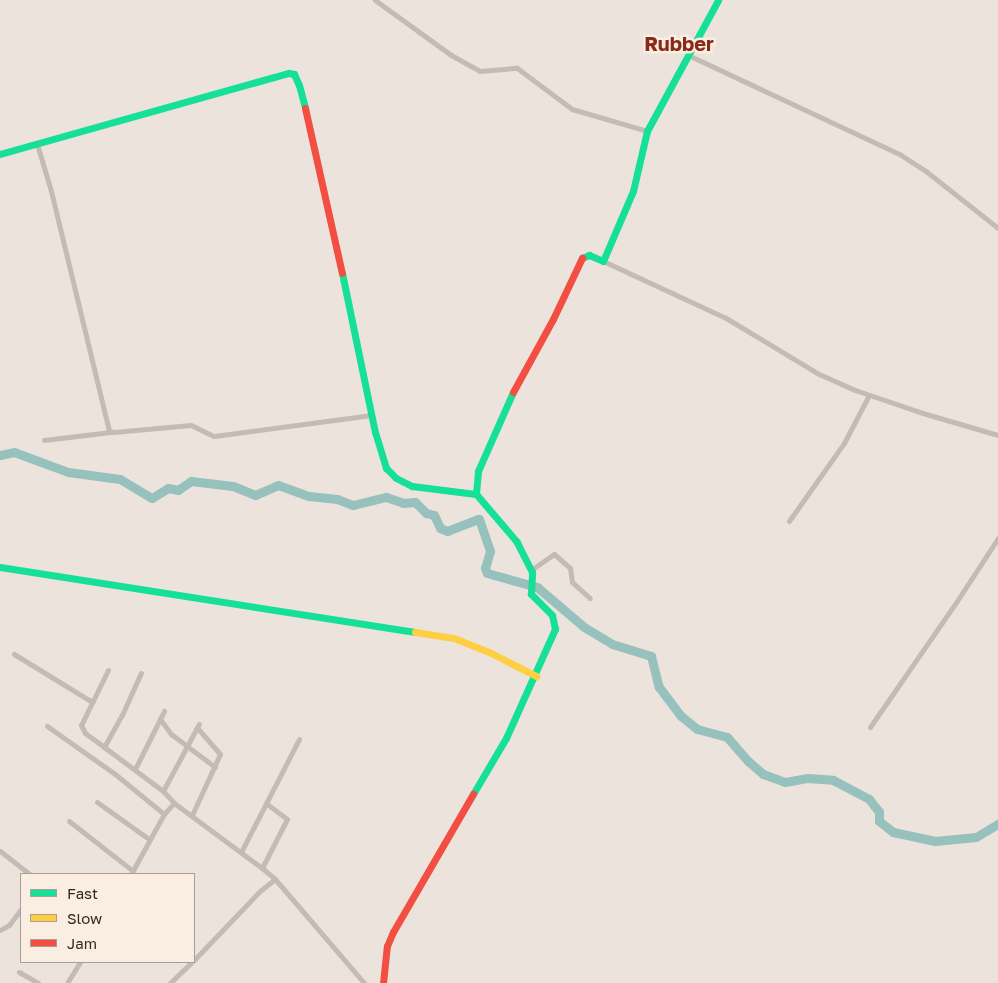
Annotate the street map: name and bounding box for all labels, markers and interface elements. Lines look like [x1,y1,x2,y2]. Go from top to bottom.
district label: Rubber [644,31,714,55]
legend [20,873,195,963]
text: Fast [67,884,98,902]
text: Slow [67,909,102,927]
text: Jam [67,934,97,952]

